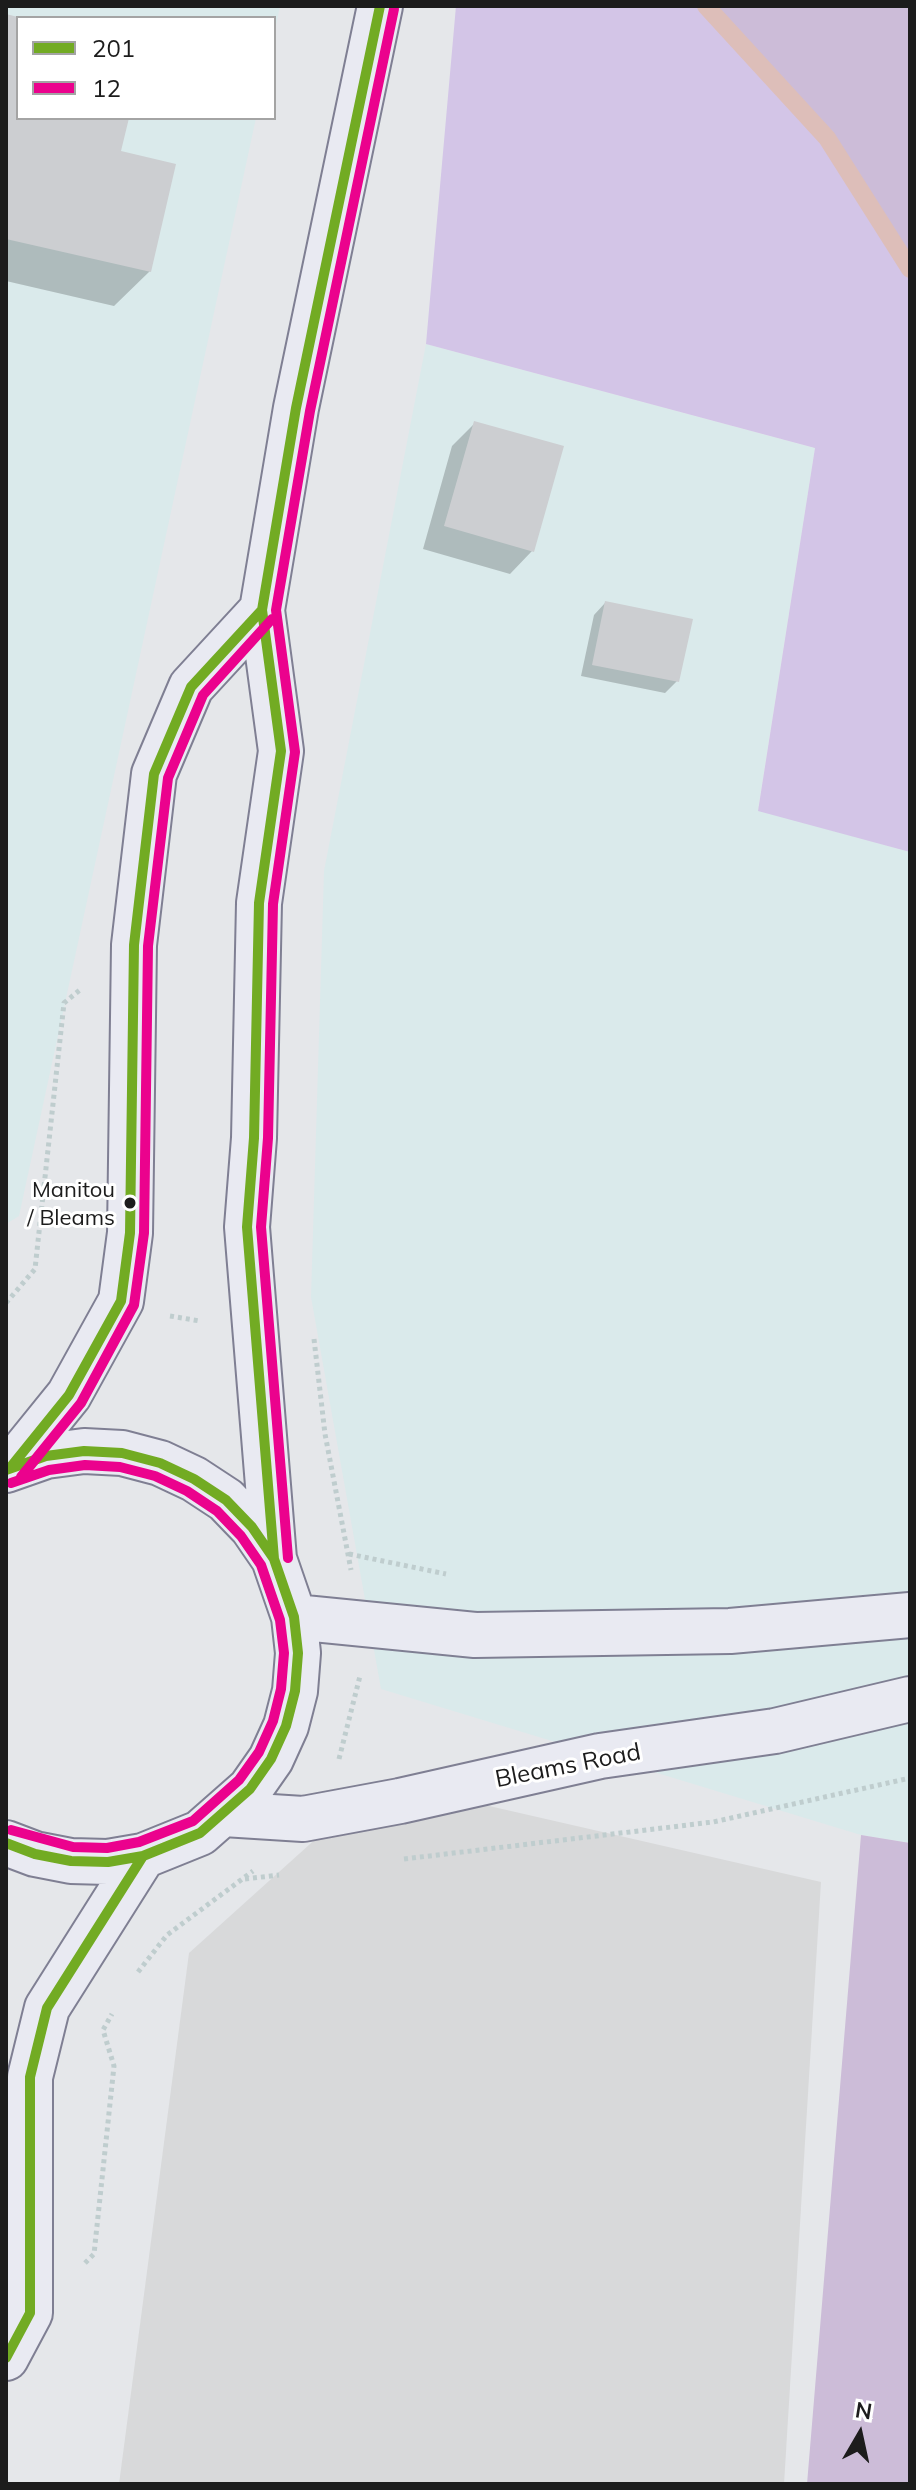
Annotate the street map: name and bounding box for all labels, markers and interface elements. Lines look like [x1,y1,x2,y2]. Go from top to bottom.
legend [16,16,276,120]
text: 201 [92,33,135,63]
text: 12 [92,73,121,103]
place label: Manitou / Bleams [27,1177,115,1228]
marker: Manitou / Bleams [122,1195,138,1211]
street label: Bleams Road [493,1738,643,1794]
north arrow [820,2394,900,2474]
text: N [853,2395,874,2425]

